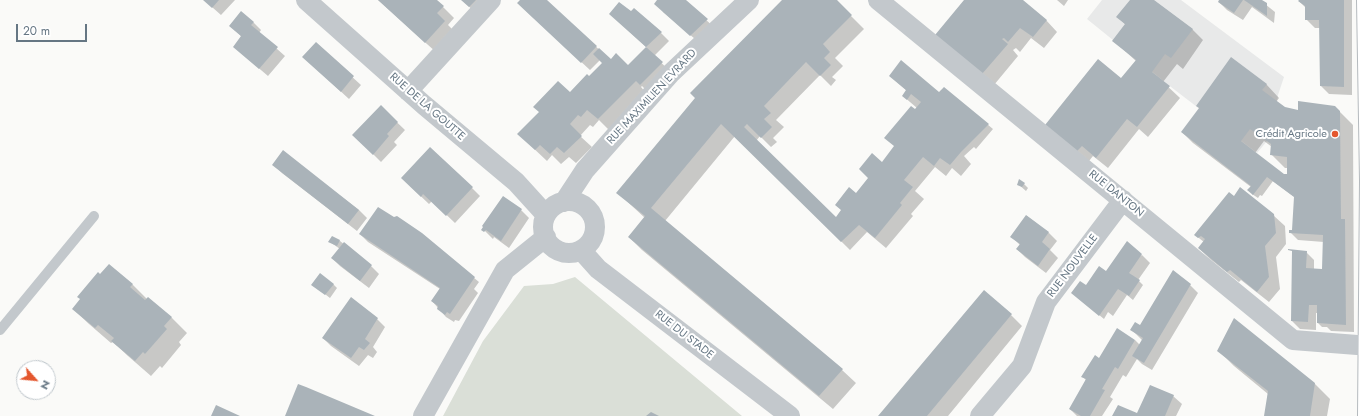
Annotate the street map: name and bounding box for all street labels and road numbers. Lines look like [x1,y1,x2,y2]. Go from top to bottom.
street label: RUE MAXIMILIEN EVRARD [605,47,699,147]
street label: RUE DE LA GOUTTE [387,71,467,143]
street label: RUE DANTON [1086,168,1146,220]
street label: RUE NOUVELLE [1045,232,1101,300]
street label: RUE DU STADE [652,308,716,362]

